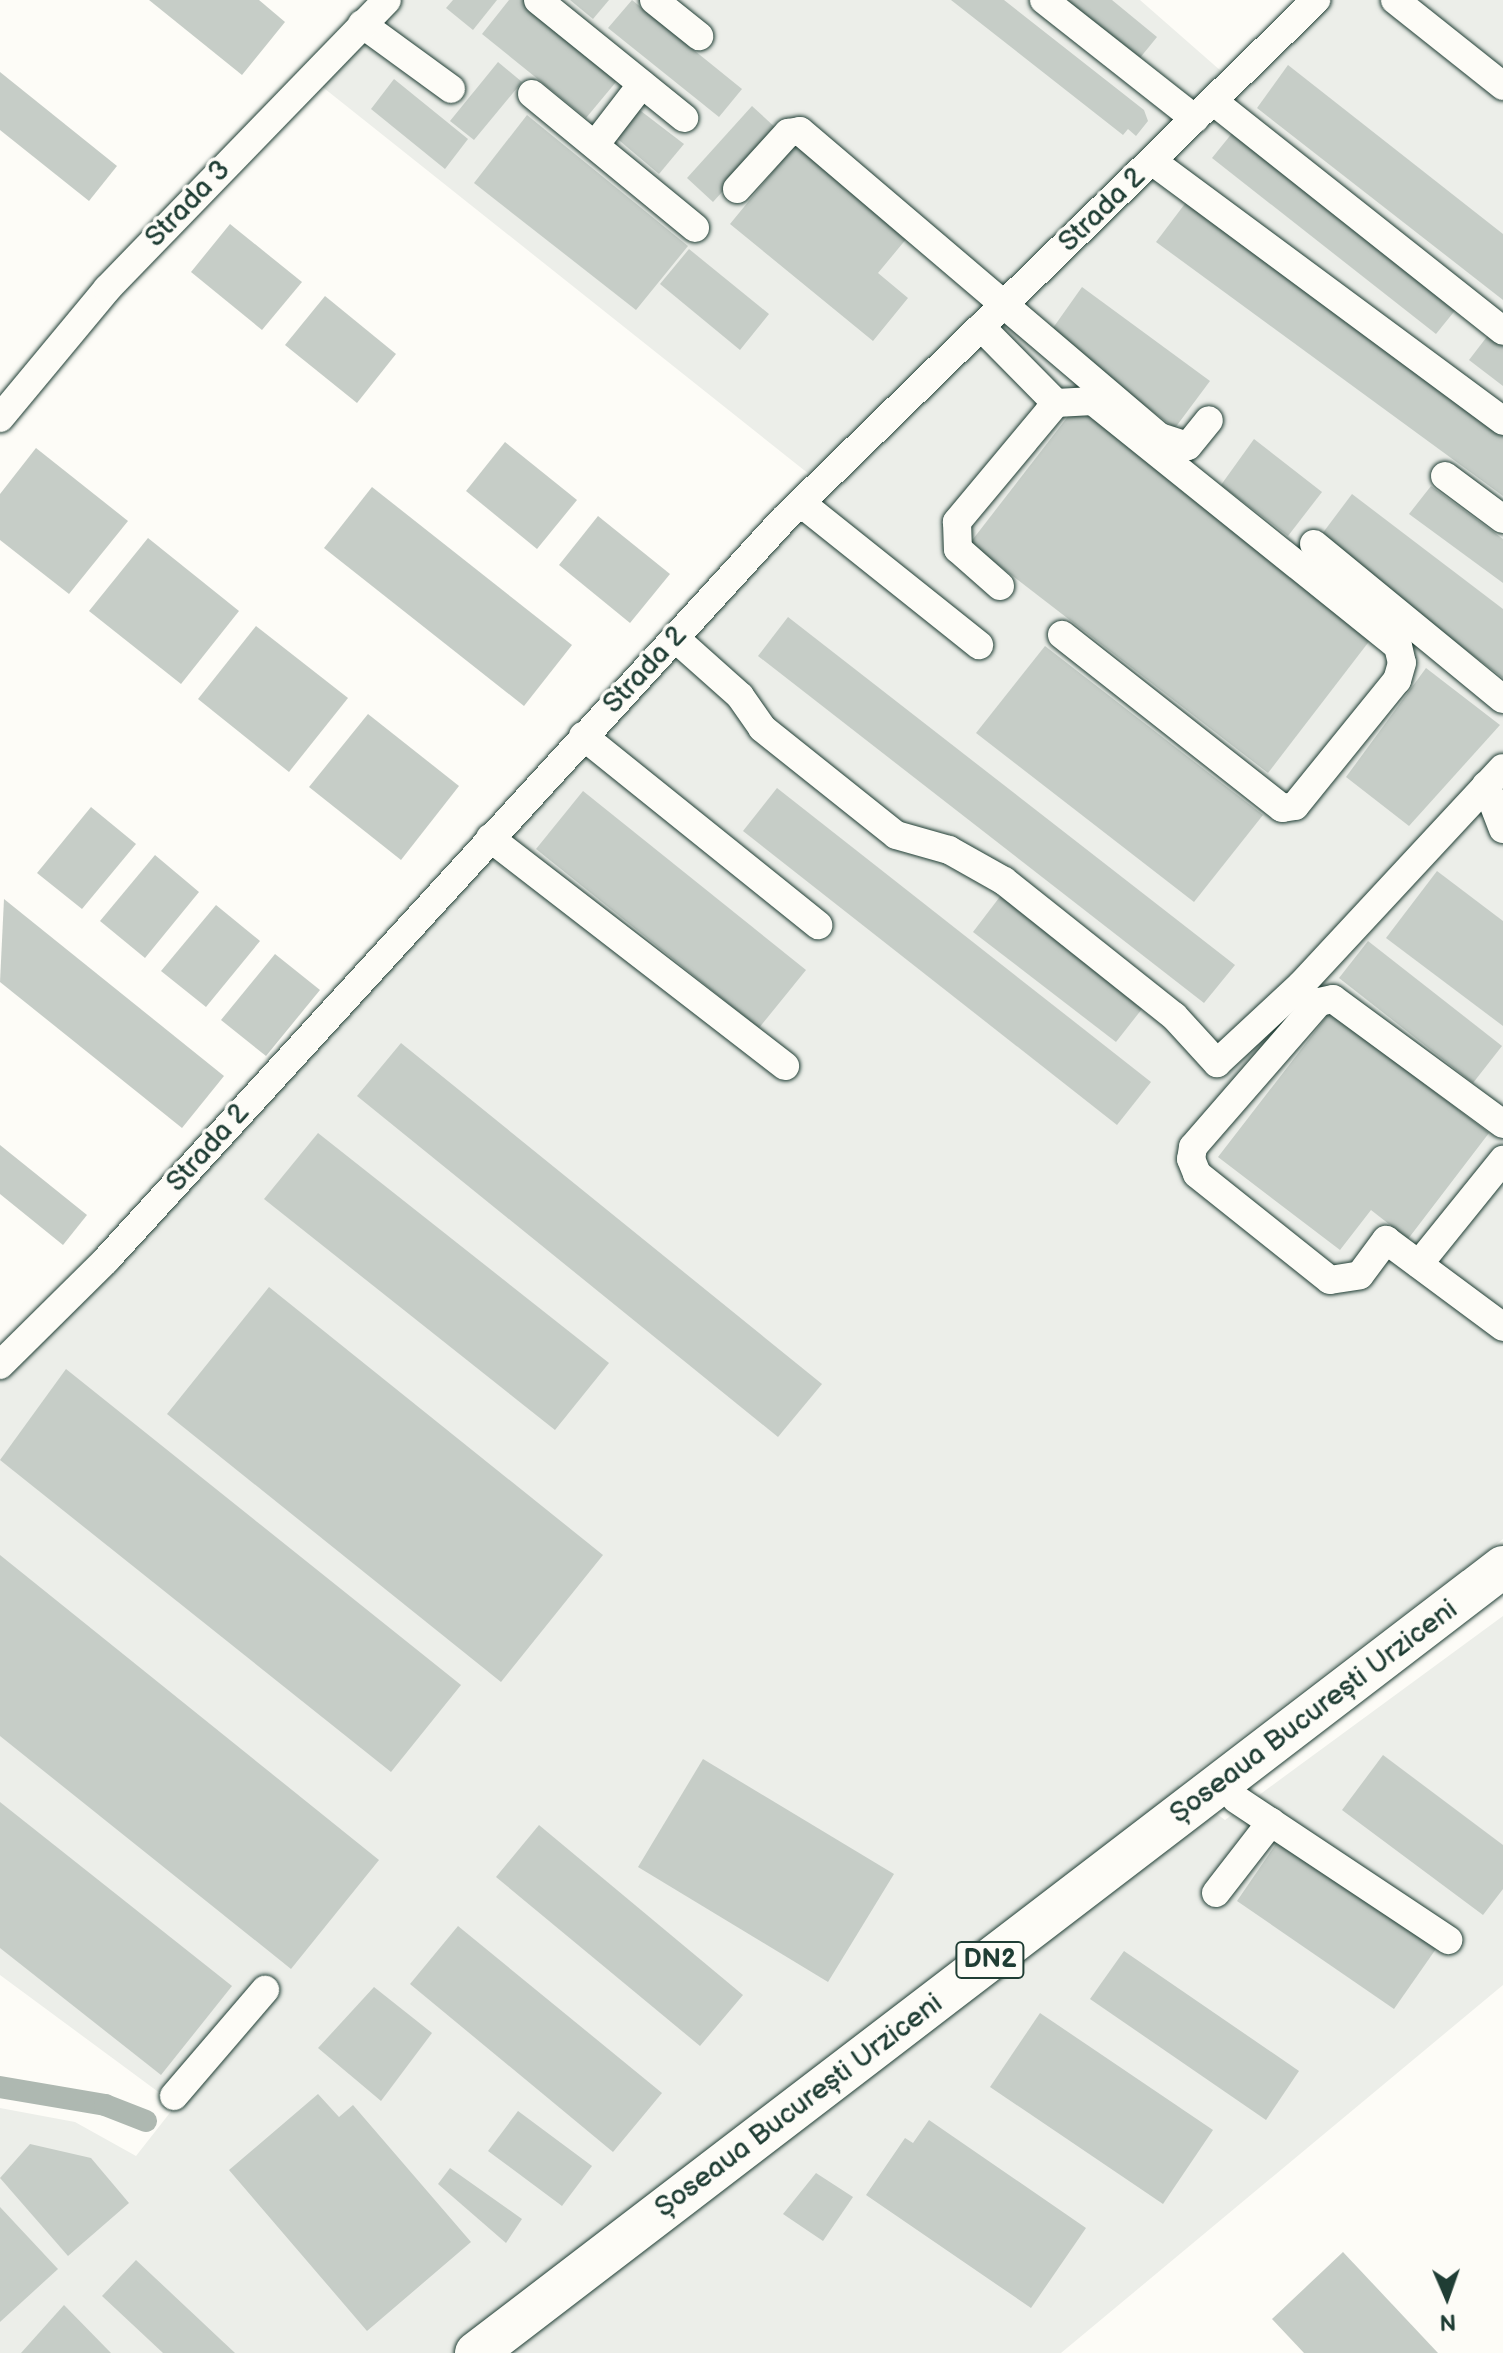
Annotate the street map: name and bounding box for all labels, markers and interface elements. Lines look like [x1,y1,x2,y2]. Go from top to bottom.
street label: Strada 3 [139,154,237,254]
street label: Strada 2 [1052,161,1152,259]
street label: Strada 2 [596,619,694,721]
street label: Strada 2 [160,1097,256,1199]
street label: Șoseaua București Urziceni [1164,1593,1464,1831]
road number: DN2 [954,1938,1026,1982]
street label: Șoseaua București Urziceni [649,1987,949,2225]
north arrow [1407,2257,1487,2337]
text: N [1439,2308,1457,2335]

